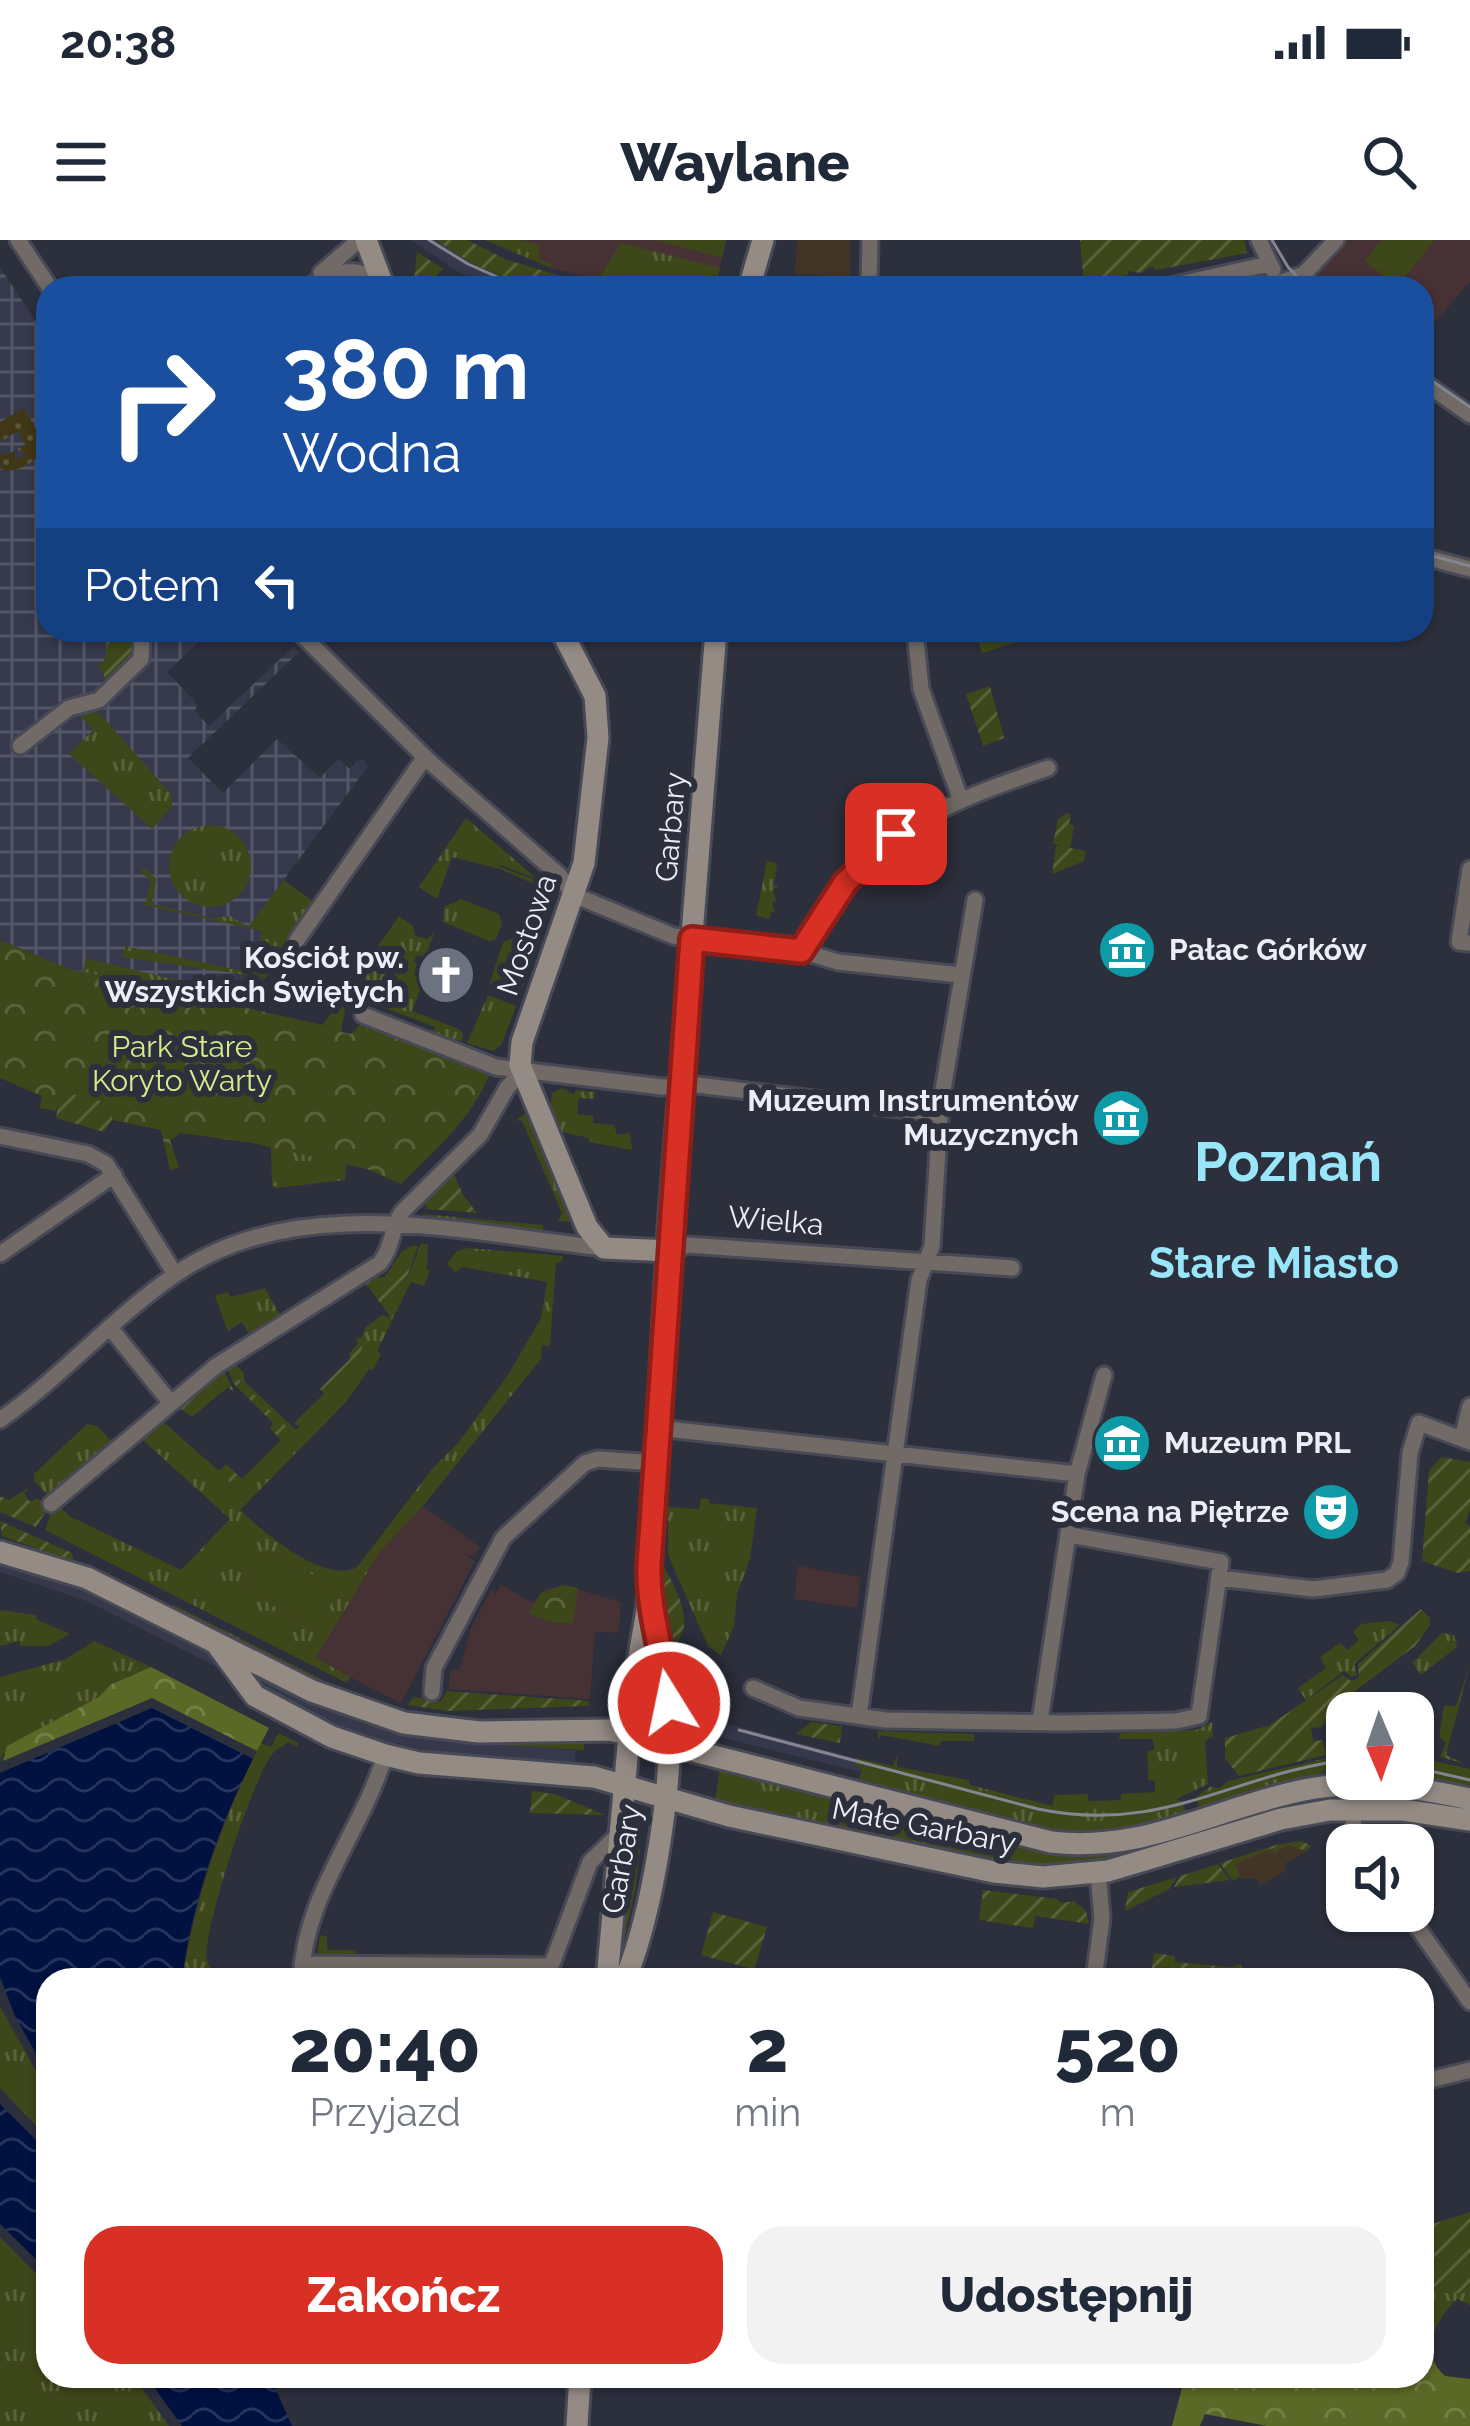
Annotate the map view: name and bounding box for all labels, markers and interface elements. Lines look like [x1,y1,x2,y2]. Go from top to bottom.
text: 20:38 [60,16,176,69]
icon: menu [48,129,114,195]
icon: search [1356,129,1422,195]
text: Waylane [620,130,850,194]
text: 380 m [282,320,530,419]
icon: right [84,324,240,480]
text: Wodna [282,421,462,485]
icon: left [244,552,310,618]
text: Potem [84,559,220,612]
street label: Garbary [648,771,693,883]
pin [845,783,947,885]
icon: arrive [863,801,929,867]
street label: Mostowa [489,870,564,1000]
museum icon: Pałac Górków [1096,919,1158,981]
place label: Pałac Górków [1169,932,1367,967]
place label: Kościół pw. Wszystkich Świętych [105,940,404,1009]
church icon: Kościół pw. Wszystkich Świętych [415,944,477,1006]
park label: Park Stare Koryto Warty [92,1029,272,1098]
place label: Muzeum Instrumentów Muzycznych [747,1083,1080,1152]
museum icon: Muzeum Instrumentów Muzycznych [1090,1087,1152,1149]
district label: Poznań [1194,1130,1382,1194]
street label: Wielka [727,1199,825,1242]
district label: Stare Miasto [1149,1239,1399,1288]
museum icon: Muzeum PRL [1091,1412,1153,1474]
place label: Muzeum PRL [1164,1425,1351,1460]
theatre icon: Scena na Piętrze [1300,1481,1362,1543]
place label: Scena na Piętrze [1051,1494,1289,1529]
position arrow [606,1640,732,1766]
north arrow [1326,1692,1434,1800]
map controls [1326,1692,1434,1932]
street label: Małe Garbary [829,1791,1019,1860]
street label: Garbary [595,1802,648,1916]
button: sound [1326,1824,1434,1932]
text: 20:40 [289,2004,481,2089]
text: 2 [747,2004,789,2089]
text: 520 [1055,2004,1181,2089]
text: Przyjazd [309,2089,461,2135]
text: min [734,2089,801,2135]
text: m [1100,2089,1136,2135]
button: Zakończ [84,2226,723,2364]
button: Udostępnij [747,2226,1386,2364]

